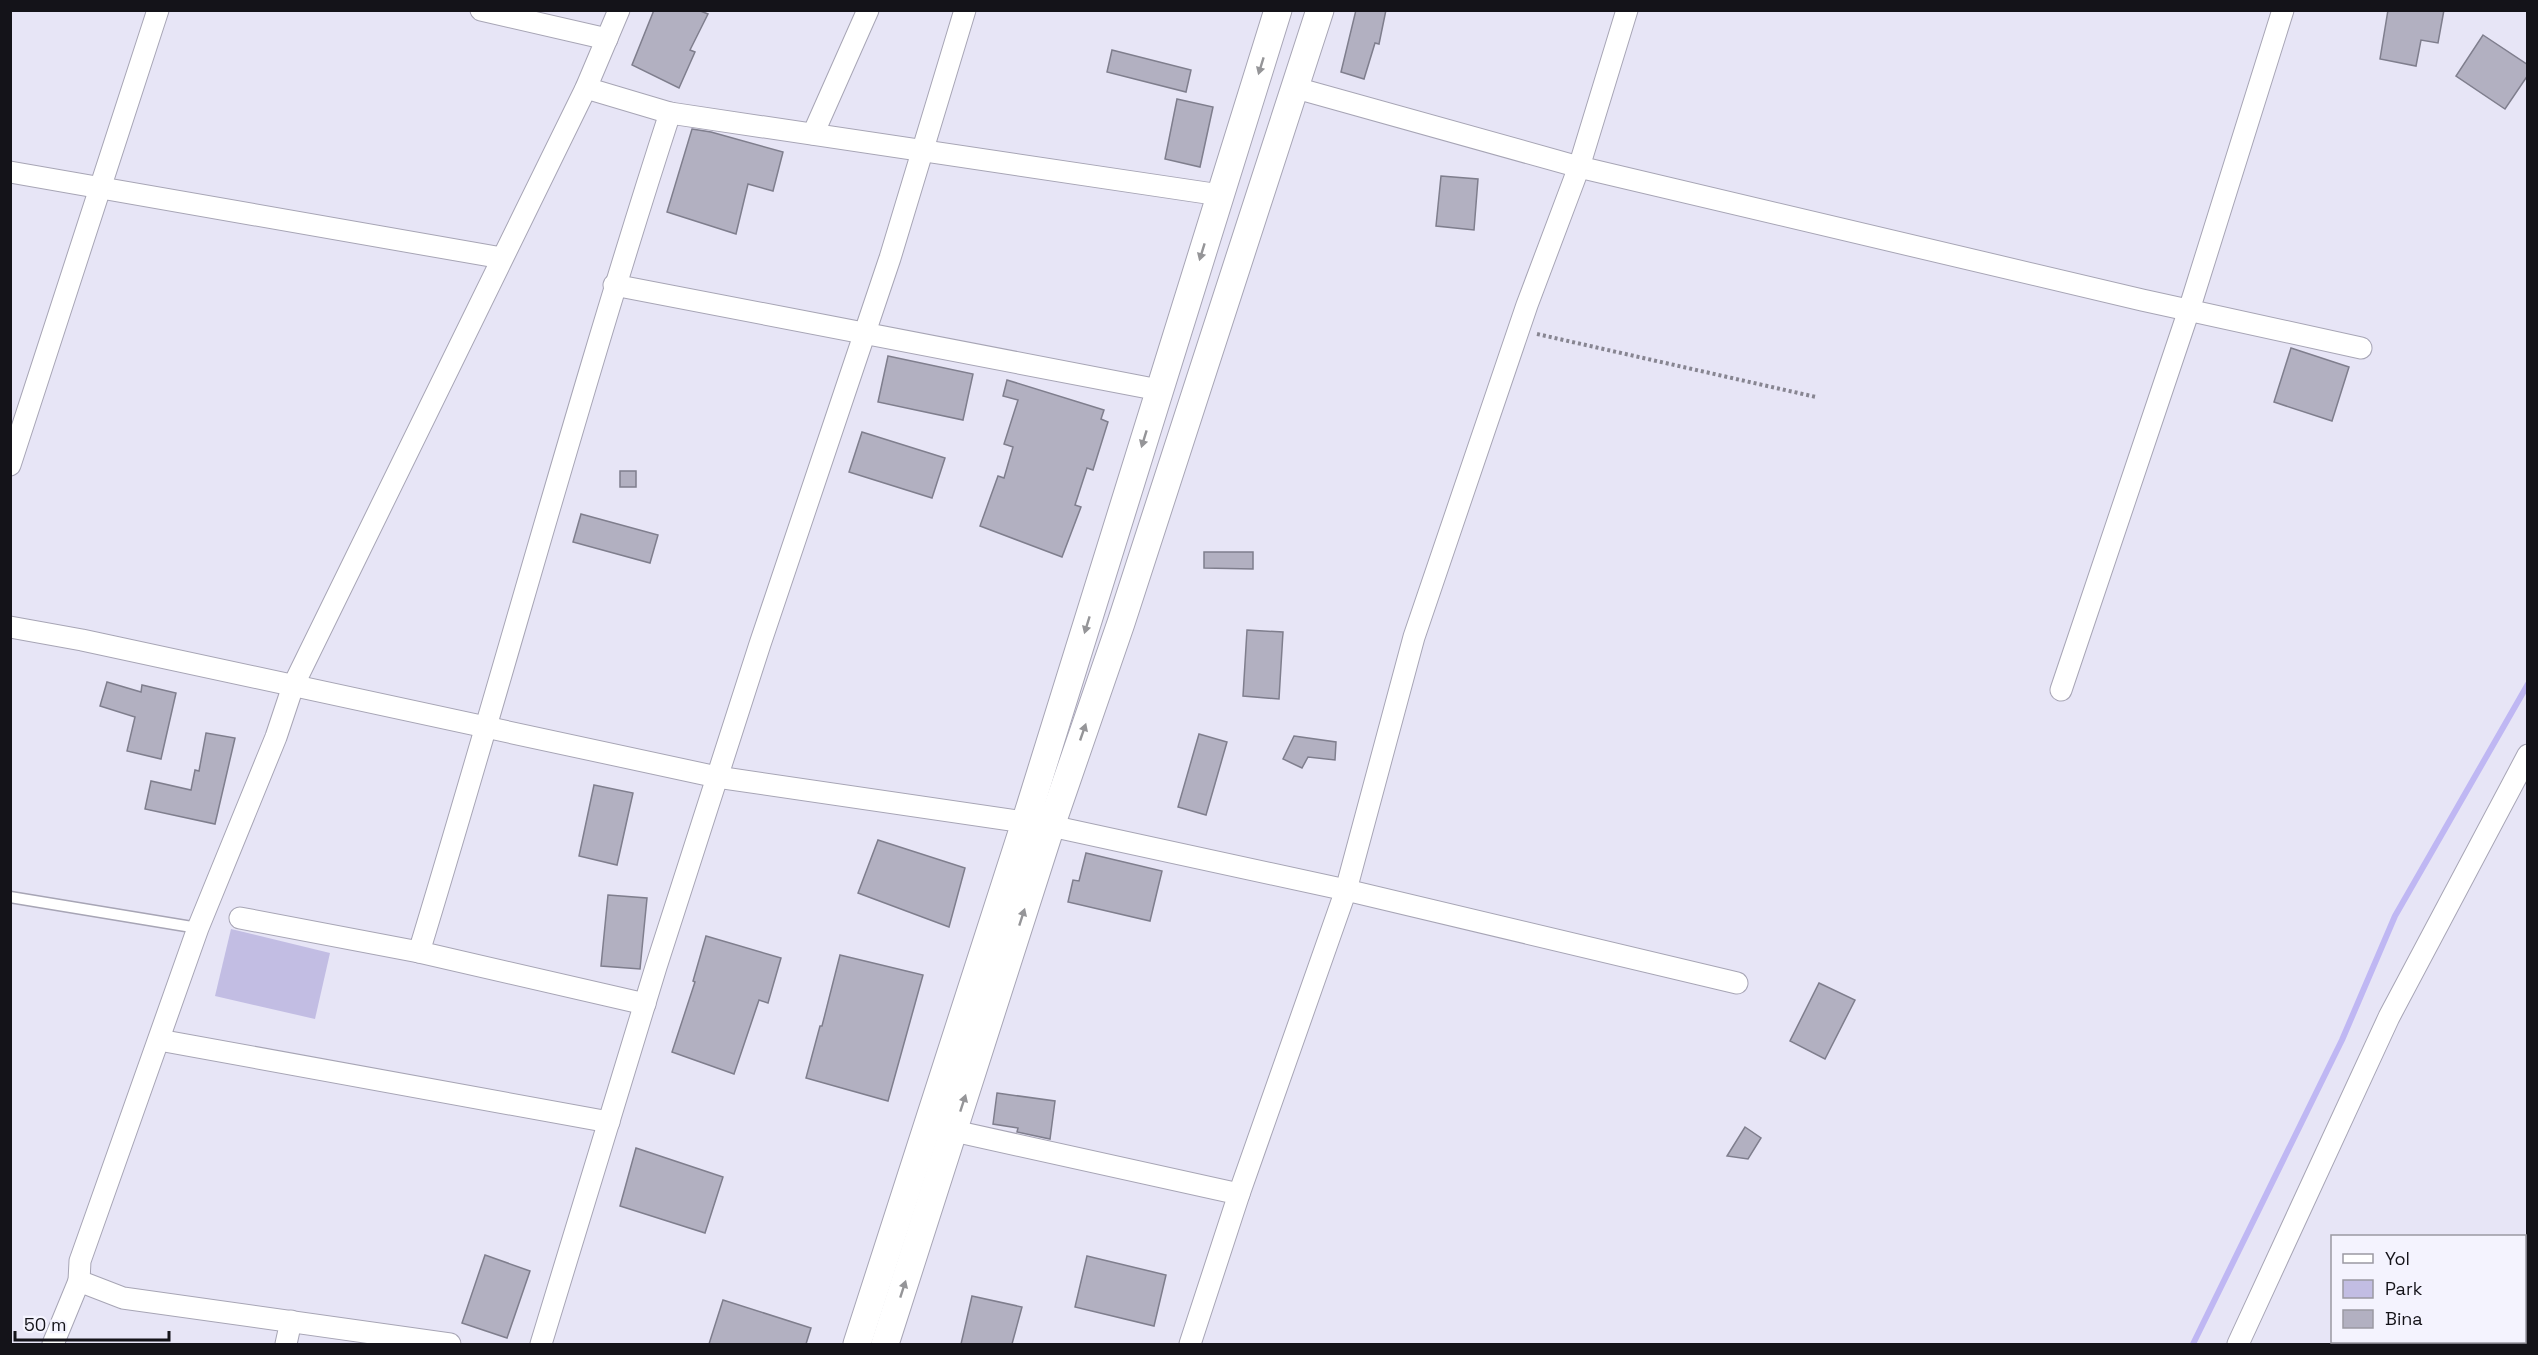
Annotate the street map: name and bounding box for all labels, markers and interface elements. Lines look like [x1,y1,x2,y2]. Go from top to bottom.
one-way arrow [1255,57,1265,75]
one-way arrow [1197,243,1206,261]
one-way arrow [1139,430,1148,448]
one-way arrow [1081,616,1091,634]
one-way arrow [1079,723,1089,741]
one-way arrow [1018,908,1027,926]
one-way arrow [959,1094,968,1112]
legend [2331,1235,2526,1343]
text: Yol [2385,1247,2410,1270]
text: Park [2385,1277,2423,1300]
one-way arrow [899,1280,908,1298]
scale bar [15,1304,170,1342]
text: Bina [2385,1307,2423,1330]
text: 50 m [24,1313,66,1336]

